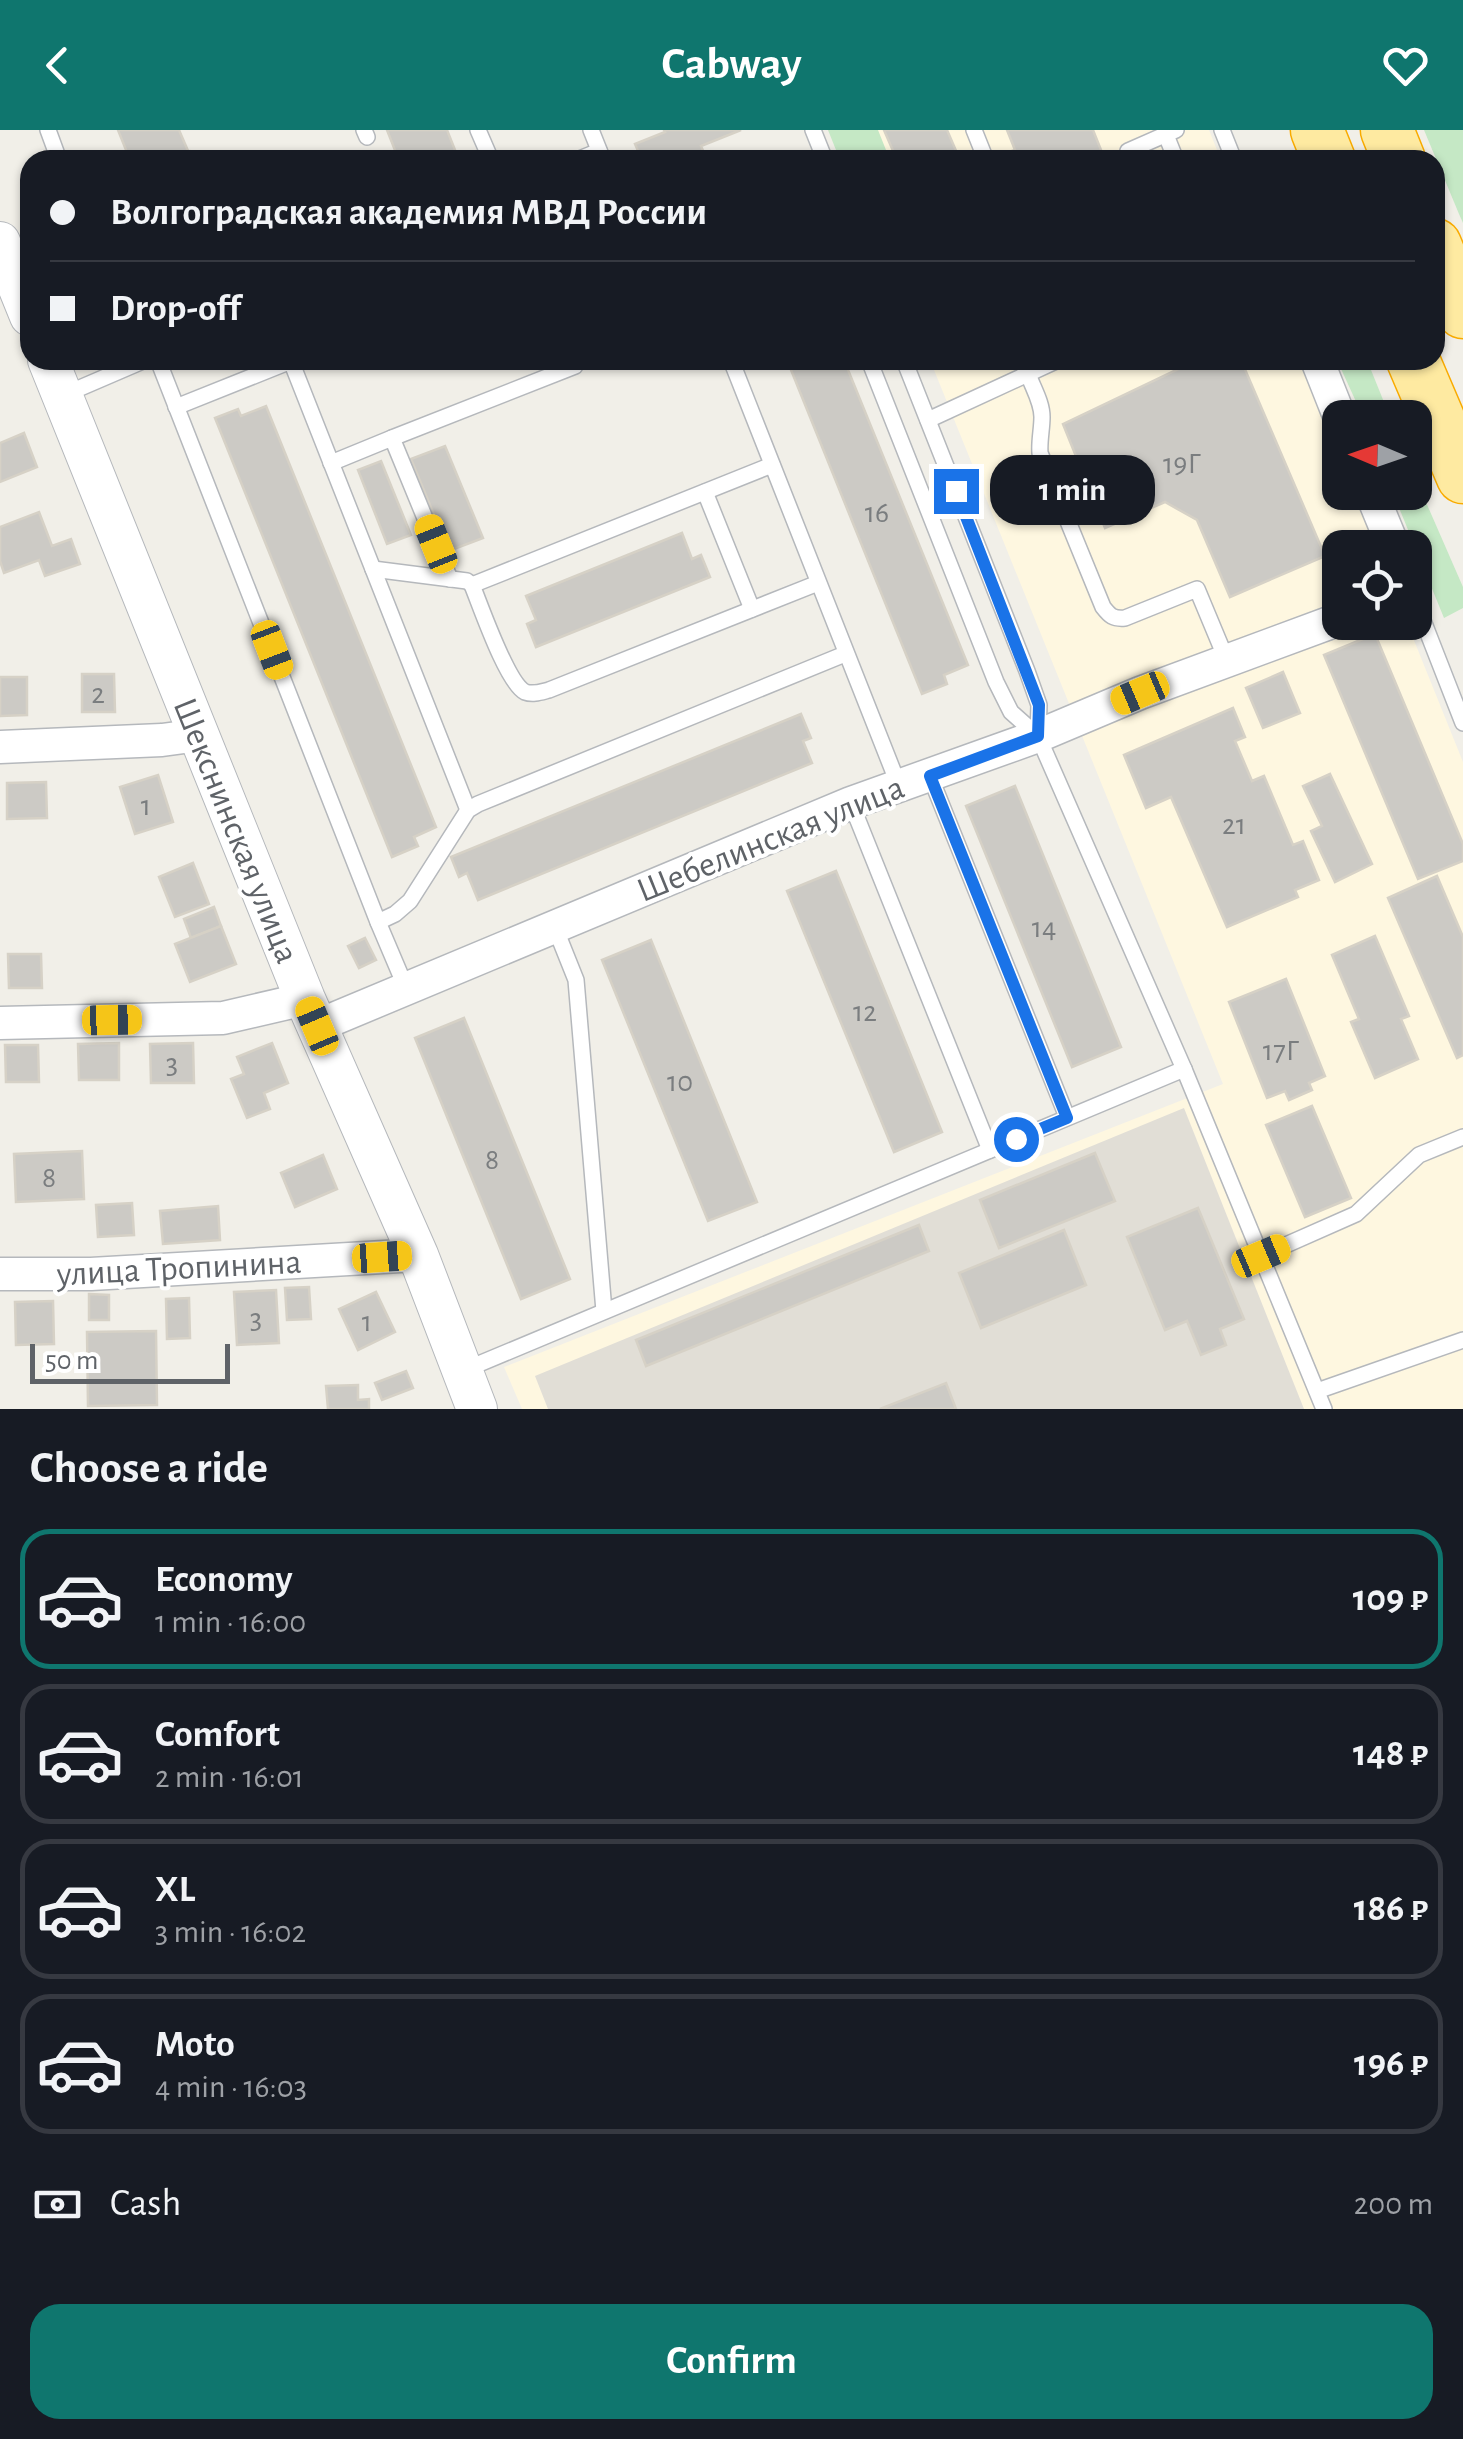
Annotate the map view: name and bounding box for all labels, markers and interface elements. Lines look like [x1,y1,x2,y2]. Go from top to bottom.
icon: back [30,38,85,93]
icon: heart [1378,38,1433,93]
text: Cabway [661,42,802,87]
text: Волгоградская академия МВД России [110,194,707,232]
text: Drop-off [110,290,241,328]
north arrow [1322,400,1432,510]
map controls [1322,400,1432,640]
house number: 19Г [1163,449,1201,479]
callout: 1 min [991,456,1156,526]
route end [934,469,979,514]
text: 1 min [1039,474,1106,506]
house number: 16 [865,498,889,528]
car [411,511,461,577]
button: locate [1322,530,1432,640]
car [247,617,297,683]
car [1107,667,1173,719]
house number: 2 [91,679,105,709]
street label: Шекснинская улица [166,693,305,968]
street label: Шебелинская улица [632,770,909,909]
house number: 1 [141,791,151,821]
house number: 21 [1222,810,1246,840]
house number: 14 [1032,913,1056,943]
car [291,993,343,1059]
house number: 12 [853,997,877,1027]
car [82,1004,142,1036]
house number: 17Г [1263,1036,1300,1066]
house number: 3 [166,1049,178,1079]
house number: 10 [667,1067,693,1097]
route start [994,1117,1039,1162]
house number: 8 [485,1145,499,1175]
house number: 8 [42,1163,56,1193]
car [1228,1230,1294,1282]
car [351,1240,413,1274]
street label: улица Тропинина [55,1245,302,1292]
house number: 3 [250,1304,262,1334]
house number: 1 [362,1307,372,1337]
scale bar [30,1339,230,1384]
text: 50 m [45,1347,99,1375]
text: Choose a ride [30,1446,268,1491]
icon: car [35,1554,125,1644]
text: Economy [155,1561,293,1599]
text: 109 ₽ [1353,1580,1428,1618]
text: 1 min · 16:00 [155,1606,306,1638]
icon: car [35,1709,125,1799]
text: Comfort [155,1716,280,1754]
text: 148 ₽ [1353,1735,1428,1773]
text: 2 min · 16:01 [155,1761,304,1793]
icon: car [35,1864,125,1954]
text: XL [155,1871,195,1909]
text: 186 ₽ [1354,1890,1428,1928]
text: 3 min · 16:02 [155,1916,306,1948]
icon: car [35,2019,125,2109]
text: Moto [155,2026,235,2064]
text: 196 ₽ [1354,2045,1428,2083]
text: 4 min · 16:03 [155,2071,307,2103]
icon: cash [30,2177,85,2232]
text: Cash [110,2185,181,2223]
text: 200 m [1354,2188,1433,2220]
button: Confirm [30,2304,1433,2419]

